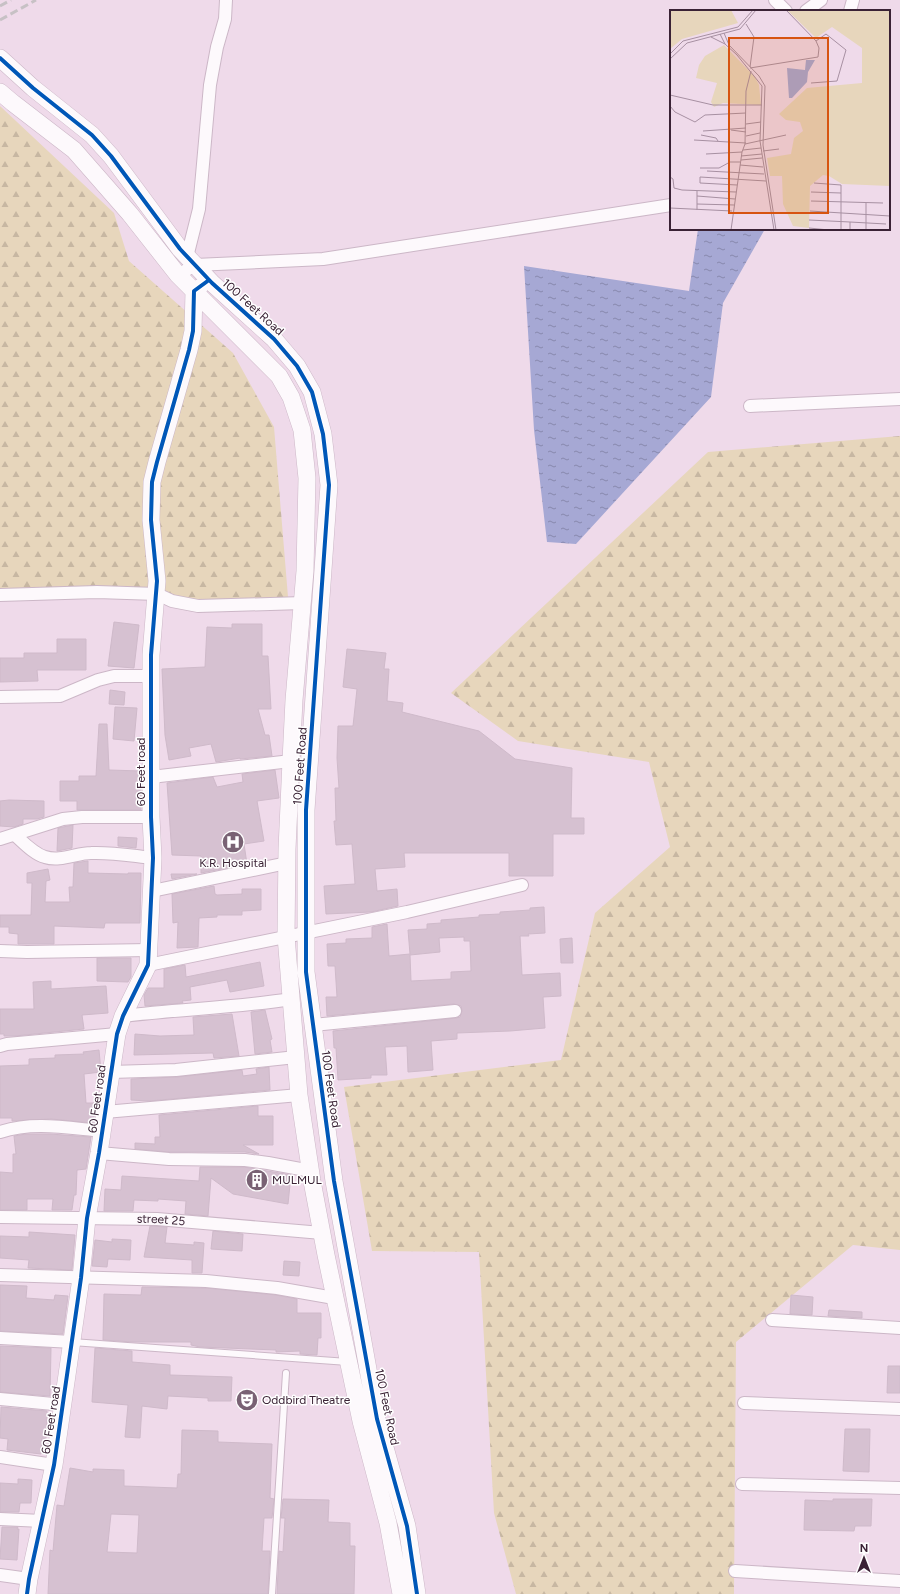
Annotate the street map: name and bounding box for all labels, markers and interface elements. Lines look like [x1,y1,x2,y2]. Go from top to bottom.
inset map [670,10,890,230]
street label: 100 Feet Road [219,276,287,338]
street label: 100 Feet Road [290,727,310,805]
street label: 60 Feet road [134,738,148,806]
hospital icon: K.R. Hospital [220,829,246,855]
place label: K.R. Hospital [199,856,267,870]
street label: 100 Feet Road [319,1049,343,1129]
street label: 60 Feet road [85,1064,109,1134]
building icon: MULMUL [244,1167,270,1193]
place label: MULMUL [272,1173,323,1187]
street label: street 25 [137,1212,186,1228]
street label: 100 Feet Road [372,1367,402,1447]
street label: 60 Feet road [39,1385,63,1455]
theatre icon: Oddbird Theatre [234,1387,260,1413]
place label: Oddbird Theatre [262,1393,351,1407]
north arrow [844,1538,884,1578]
text: N [860,1542,868,1555]

